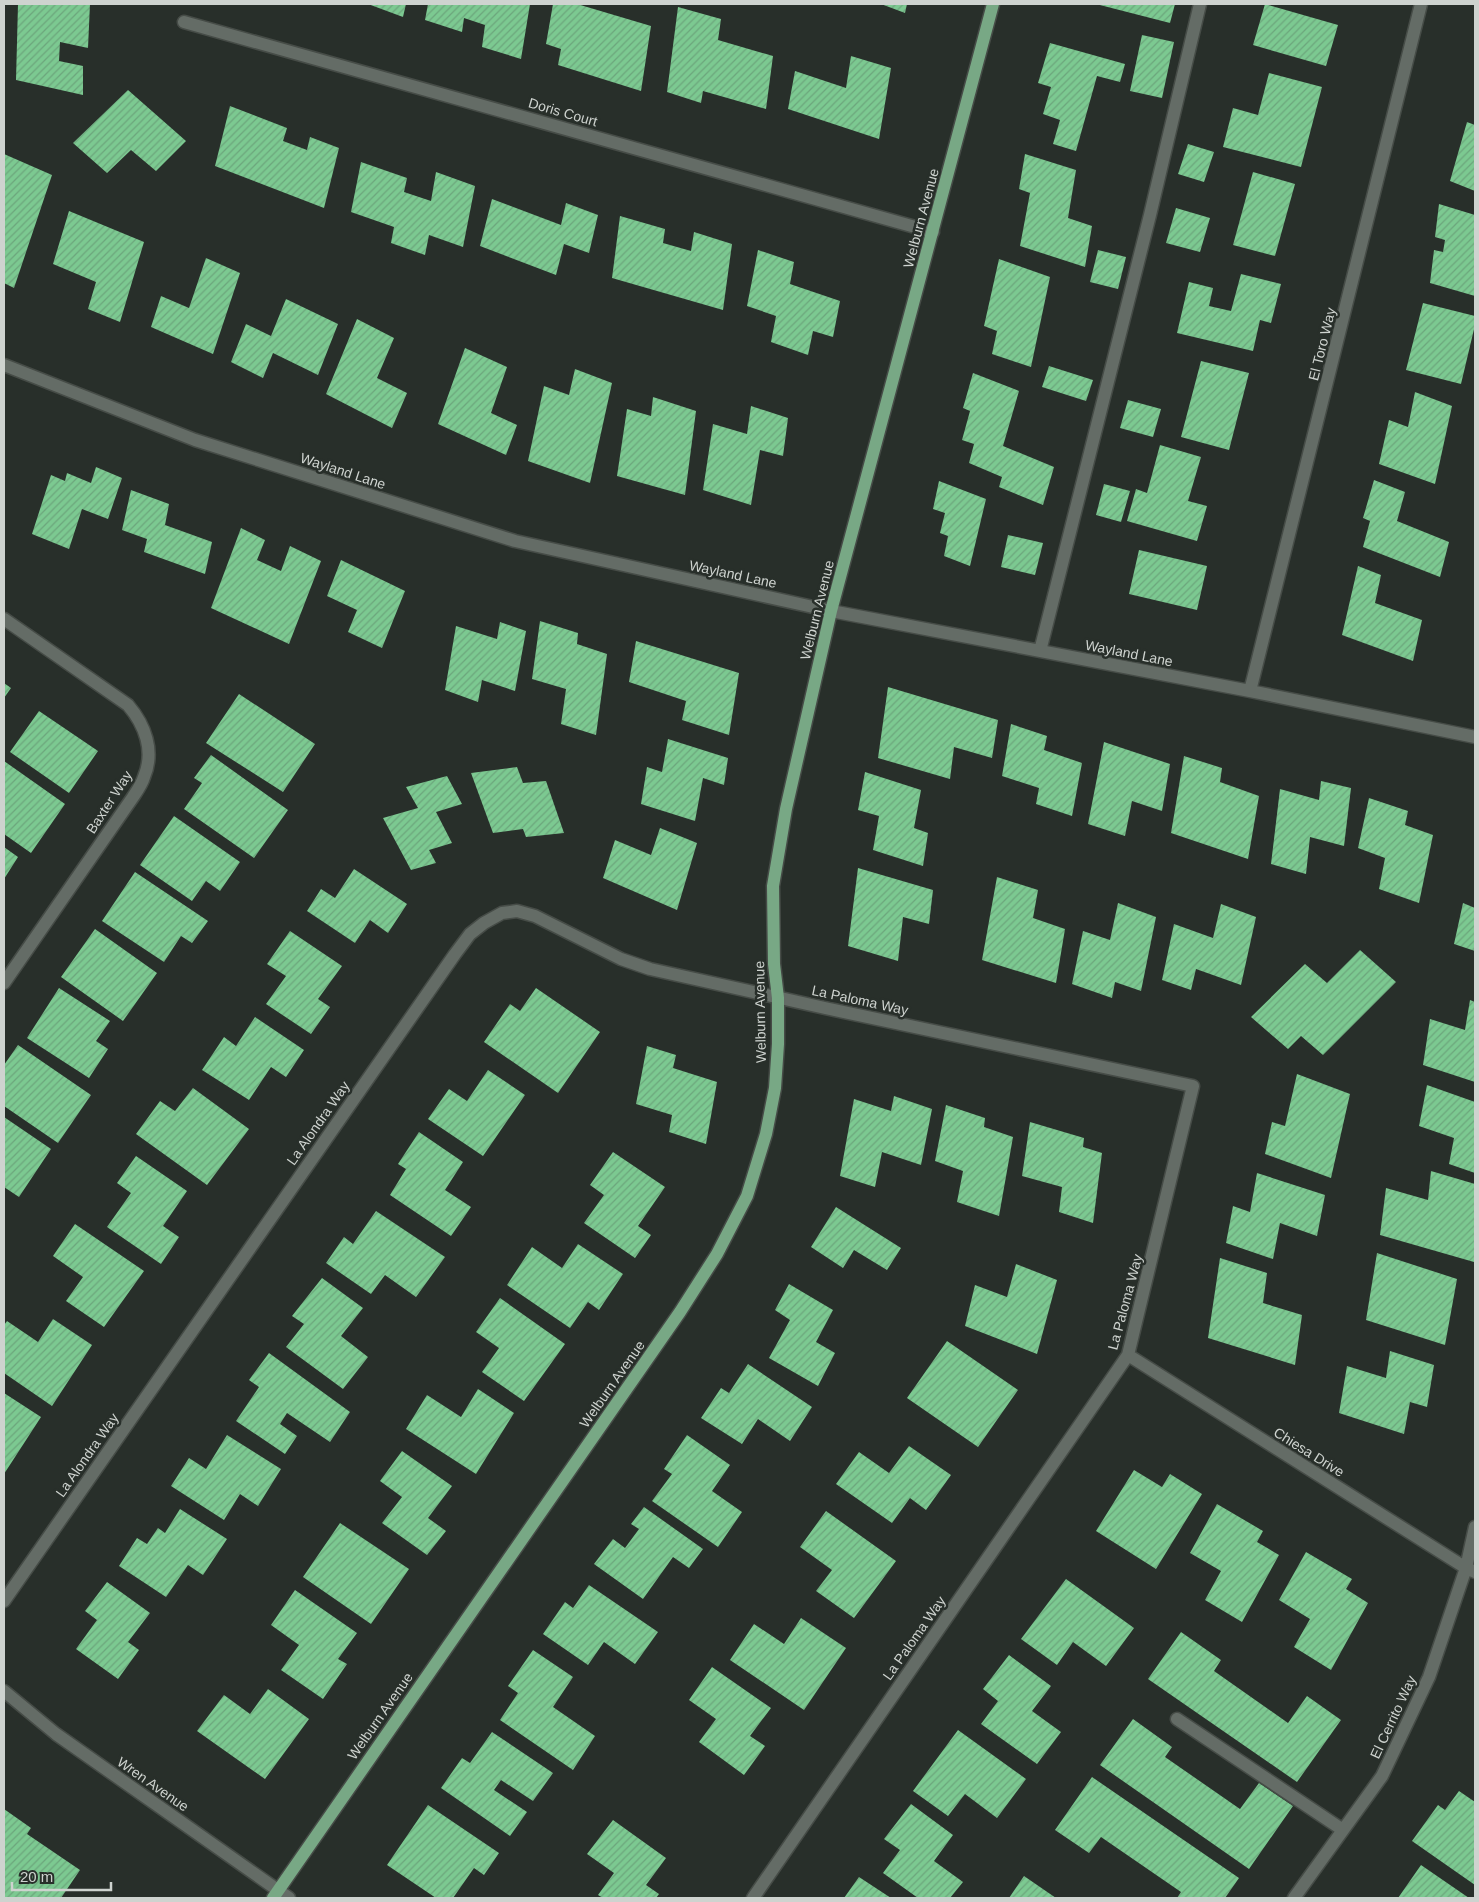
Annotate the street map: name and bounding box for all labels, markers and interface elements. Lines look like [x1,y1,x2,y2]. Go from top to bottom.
street label: Doris Court [527,95,599,129]
street label: Welburn Avenue [900,166,942,269]
street label: El Toro Way [1305,306,1339,382]
street label: Wayland Lane [298,450,388,492]
street label: Wayland Lane [688,557,778,591]
street label: Welburn Avenue [797,558,837,662]
street label: Wayland Lane [1084,637,1174,669]
street label: Baxter Way [83,768,135,836]
street label: Welburn Avenue [751,961,769,1063]
street label: La Paloma Way [810,982,910,1018]
street label: La Alondra Way [283,1078,353,1168]
street label: La Paloma Way [1105,1252,1145,1352]
street label: Welburn Avenue [576,1337,648,1430]
street label: La Alondra Way [52,1410,122,1500]
street label: Chiesa Drive [1271,1424,1347,1480]
street label: La Paloma Way [879,1593,949,1683]
street label: Welburn Avenue [344,1669,416,1762]
street label: El Cerrito Way [1367,1673,1419,1761]
street label: Wren Avenue [114,1753,192,1815]
scale bar [12,1860,111,1892]
text: 20 m [20,1868,53,1885]

